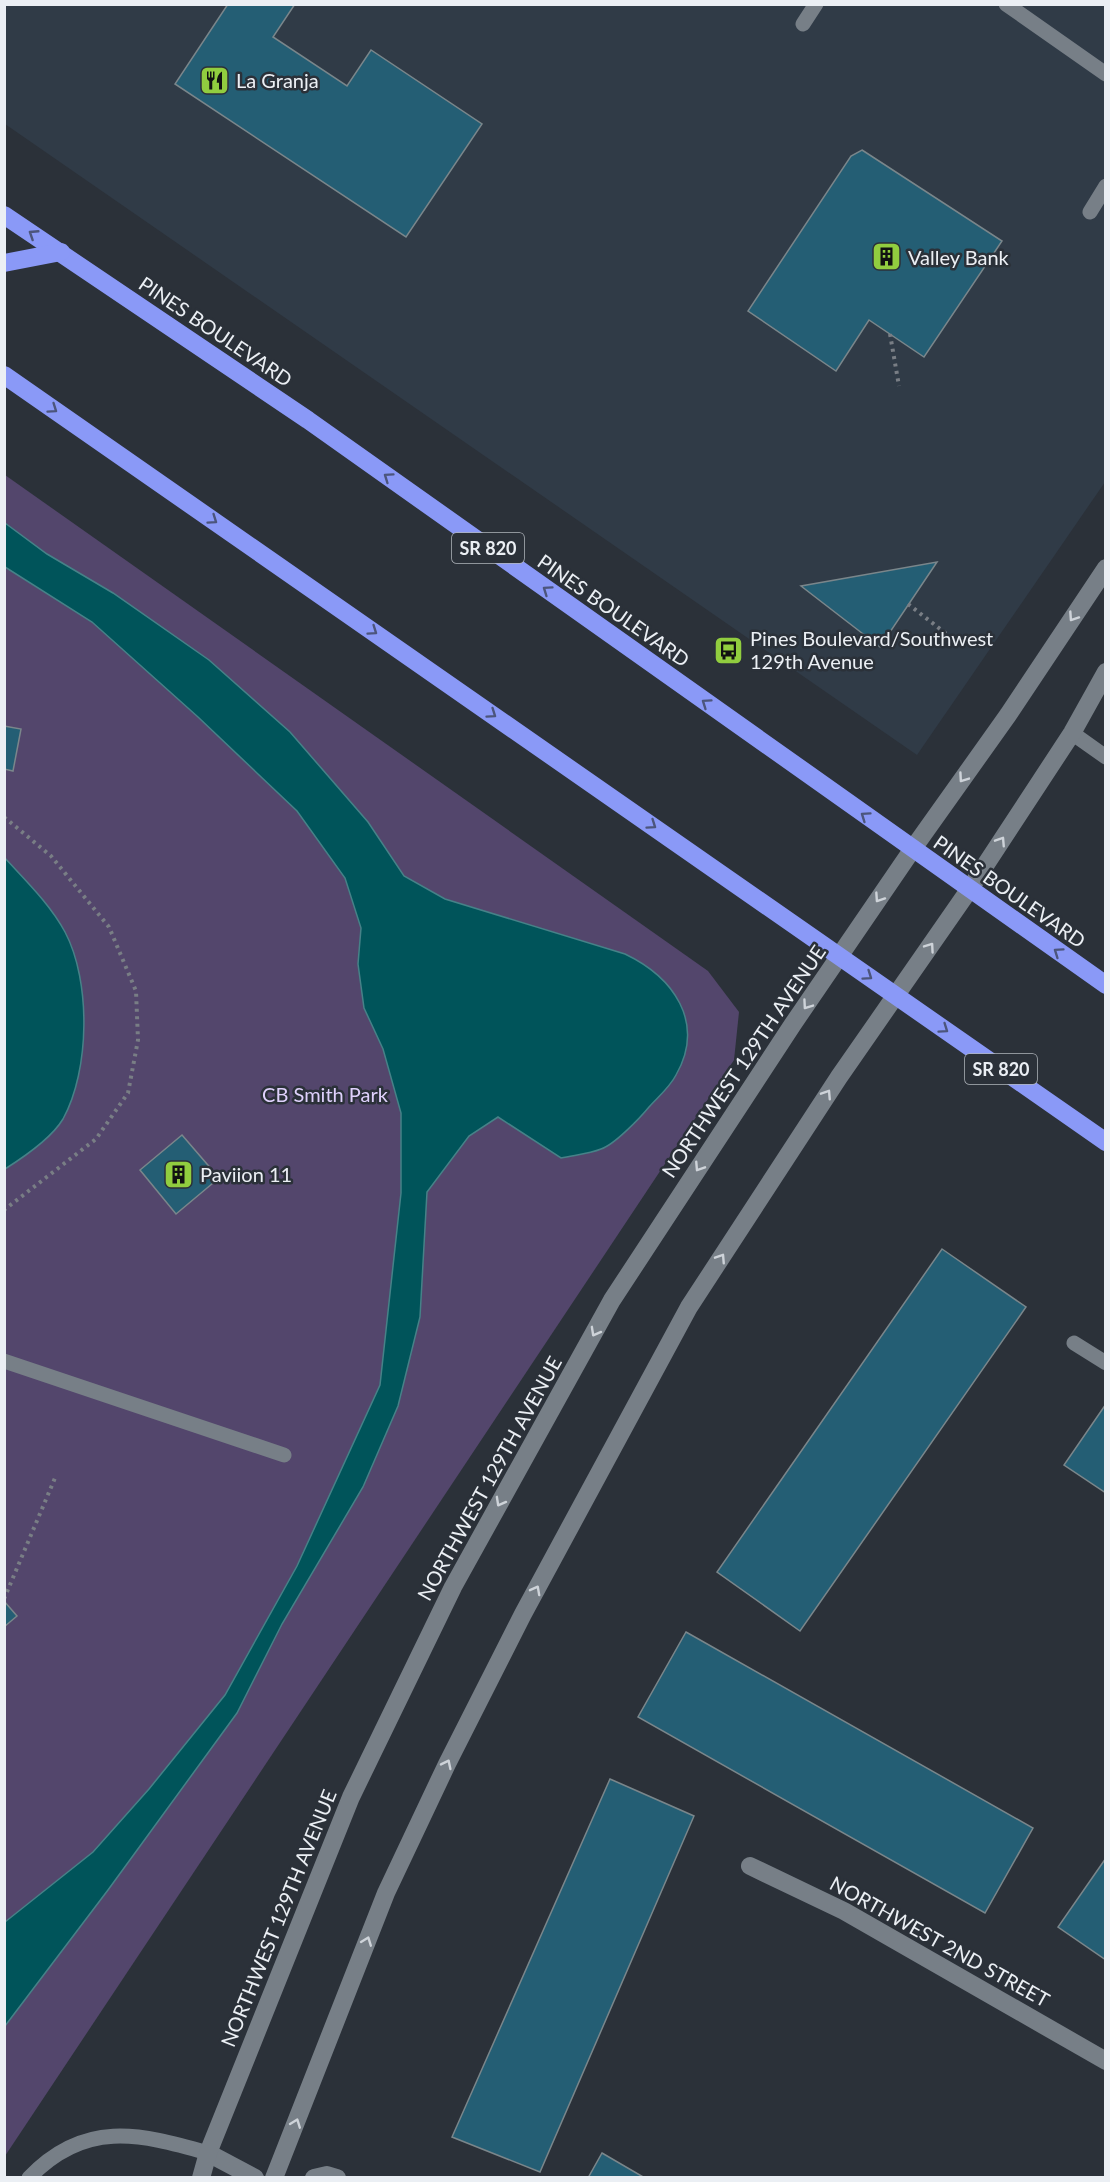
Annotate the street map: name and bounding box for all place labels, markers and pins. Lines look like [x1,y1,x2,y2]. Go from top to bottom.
restaurant icon: La Granja [199,64,231,96]
place label: La Granja [236,68,319,92]
building icon: Valley Bank [871,241,903,273]
place label: Valley Bank [908,245,1010,269]
place label: Pines Boulevard/Southwest 129th Avenue [750,626,993,673]
bus stop icon: Pines Boulevard/Southwest 129th Avenue [713,634,745,666]
building icon: Paviion 11 [163,1158,195,1190]
place label: Paviion 11 [200,1162,292,1186]

